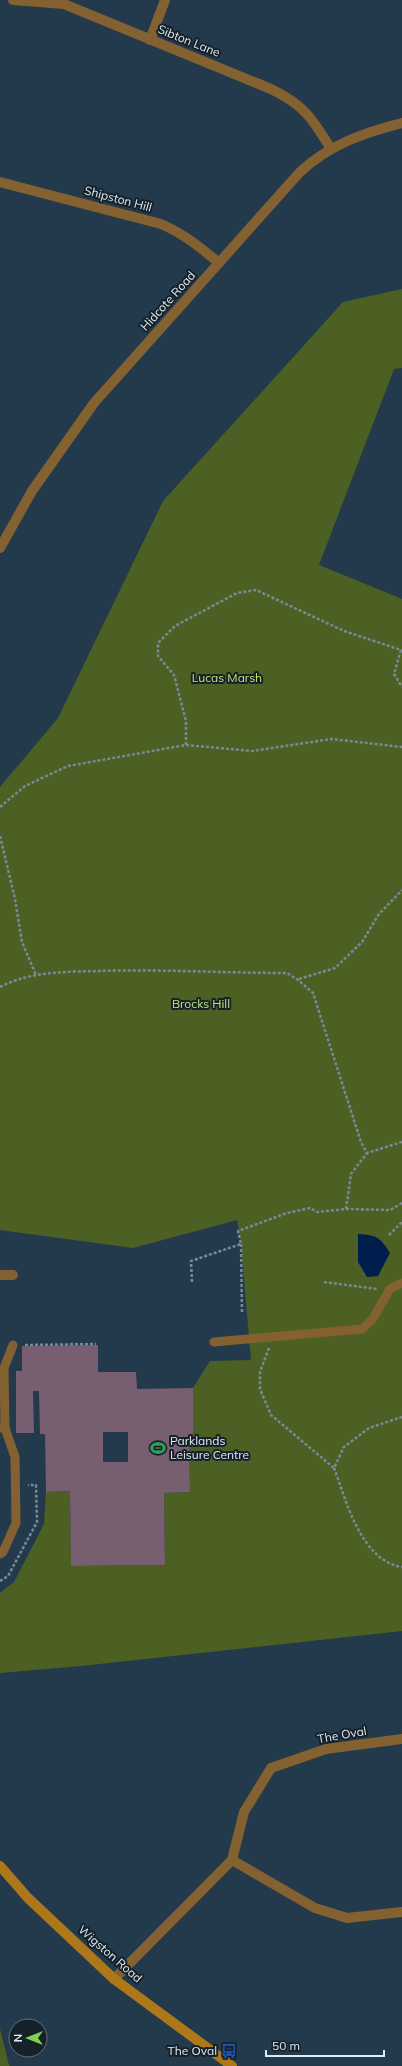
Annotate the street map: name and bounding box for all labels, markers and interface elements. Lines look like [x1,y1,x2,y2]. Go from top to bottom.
street label: Sibton Lane [156,21,223,60]
street label: Shipston Hill [83,182,154,215]
street label: Hidcote Road [137,268,198,334]
park label: Lucas Marsh [192,670,262,685]
park label: Brocks Hill [172,996,230,1011]
place label: Parklands Leisure Centre [170,1433,249,1462]
sports icon: Parklands Leisure Centre [149,1439,167,1457]
street label: The Oval [316,1723,368,1746]
street label: Wigston Road [75,1922,145,1985]
north arrow [8,2018,48,2058]
scale bar [266,2032,384,2058]
text: N [11,2034,25,2042]
text: 50 m [272,2038,300,2053]
bus stop icon: The Oval [220,2042,238,2060]
place label: The Oval [167,2043,217,2058]

